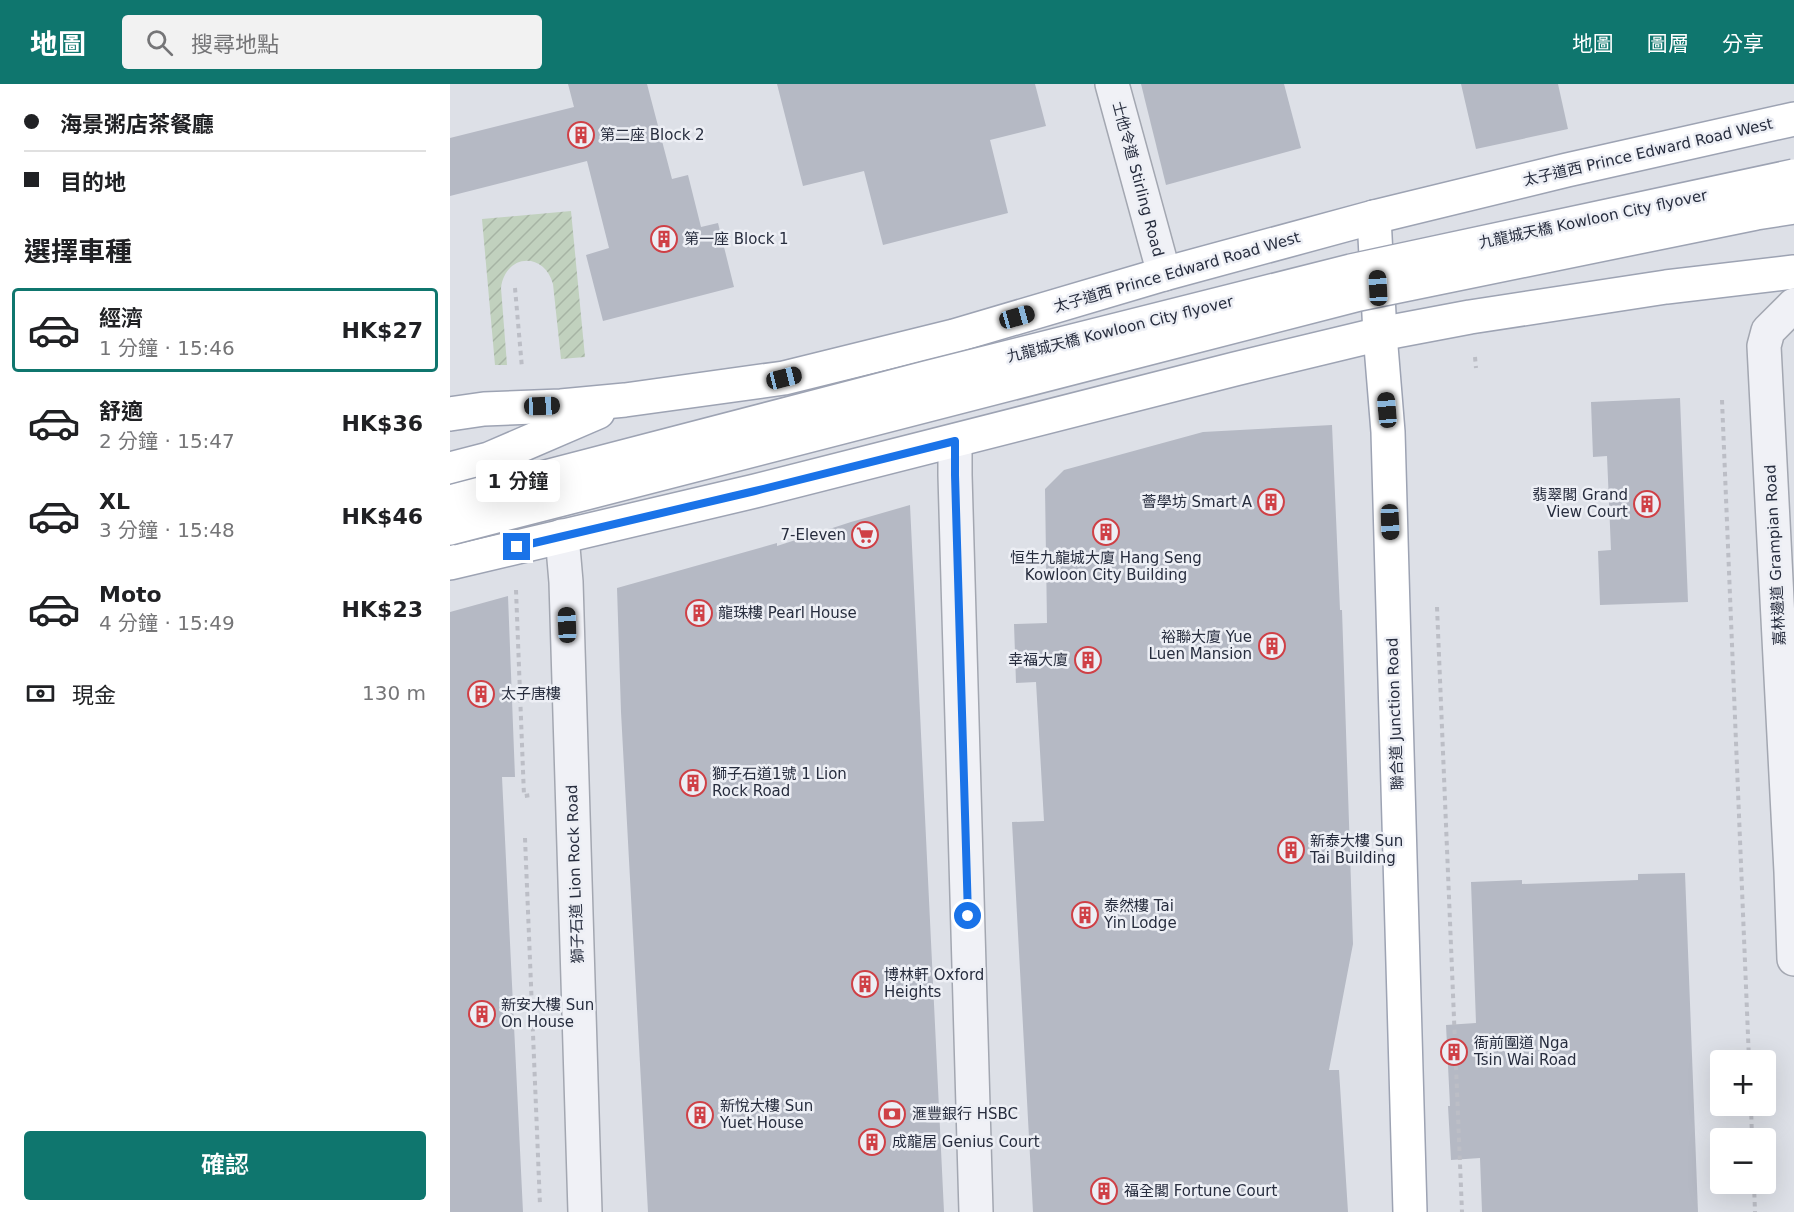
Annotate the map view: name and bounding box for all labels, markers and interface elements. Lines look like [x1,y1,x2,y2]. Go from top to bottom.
search box [122,15,542,69]
icon: search [143,26,176,59]
text: 地圖 [30,28,86,61]
text: 搜尋地點 [191,32,279,57]
text: 地圖 [1572,32,1614,56]
text: 圖層 [1647,32,1689,56]
text: 分享 [1722,32,1764,56]
street label: 士他令道 Stirling Road [1109,99,1167,259]
text: 海景粥店茶餐廳 [60,112,214,137]
street label: 太子道西 Prince Edward Road West [1521,114,1775,190]
building icon: 第二座 Block 2 [566,120,596,150]
place label: 第二座 Block 2 [600,126,705,144]
text: 目的地 [60,170,126,195]
street label: 九龍城天橋 Kowloon City flyover [1477,186,1710,252]
building icon: 第一座 Block 1 [649,224,679,254]
street label: 太子道西 Prince Edward Road West [1052,228,1302,316]
place label: 第一座 Block 1 [684,230,789,248]
text: 選擇車種 [24,236,132,267]
car [1368,270,1388,306]
street label: 九龍城天橋 Kowloon City flyover [1005,292,1236,366]
icon: car [27,303,81,357]
car [997,303,1037,331]
text: 經濟 [99,306,143,331]
text: HK$27 [342,318,423,343]
text: 1 分鐘 · 15:46 [99,336,235,360]
car [764,365,804,391]
car [1376,391,1398,429]
icon: car [27,396,81,450]
car [524,396,560,416]
text: 舒適 [99,399,143,424]
text: HK$36 [342,411,423,436]
text: 2 分鐘 · 15:47 [99,429,235,453]
callout: 1 分鐘 [475,460,559,502]
street label: 嘉林邊道 Grampian Road [1761,464,1789,646]
text: 1 分鐘 [488,469,548,493]
place label: 翡翠閣 Grand View Court [1532,486,1628,521]
building icon: 薈學坊 Smart A [1256,487,1286,517]
icon: car [27,489,81,543]
text: XL [99,489,130,514]
building icon: 翡翠閣 Grand View Court [1632,489,1662,519]
place label: 薈學坊 Smart A [1142,493,1253,511]
text: HK$46 [342,504,423,529]
car [1380,504,1400,540]
building icon: 恒生九龍城大廈 Hang Seng Kowloon City Building [1091,517,1121,547]
text: 3 分鐘 · 15:48 [99,518,235,542]
supermarket icon: 7-Eleven [850,520,880,550]
place label: 7-Eleven [781,526,846,544]
route end [503,533,530,560]
place label: 恒生九龍城大廈 Hang Seng Kowloon City Building [1010,549,1202,584]
icon: car [27,582,81,636]
text: Moto [99,582,162,607]
text: HK$23 [342,597,423,622]
building icon: 龍珠樓 Pearl House [684,598,714,628]
place label: 龍珠樓 Pearl House [718,604,857,622]
car [557,607,577,643]
text: 4 分鐘 · 15:49 [99,611,235,635]
place label: 裕聯大廈 Yue Luen Mansion [1149,628,1252,663]
building icon: 裕聯大廈 Yue Luen Mansion [1257,631,1287,661]
street label: 聯合道 Junction Road [1383,637,1407,791]
building icon: 幸福大廈 [1073,645,1103,675]
place label: 幸福大廈 [1008,651,1068,669]
icon: cash [24,677,57,710]
building icon: 太子唐樓 [466,679,496,709]
text: 130 m [362,681,426,705]
text: 現金 [72,683,116,708]
place label: 太子唐樓 [501,685,561,703]
place label: 獅子石道1號 1 Lion Rock Road [712,765,847,800]
building icon: 獅子石道1號 1 Lion Rock Road [678,768,708,798]
street label: 獅子石道 Lion Rock Road [563,784,587,964]
place label: 新泰大樓 Sun Tai Building [1309,832,1403,867]
building icon: 新泰大樓 Sun Tai Building [1276,835,1306,865]
place label: 泰然樓 Tai Yin Lodge [1103,897,1177,932]
building icon: 泰然樓 Tai Yin Lodge [1070,900,1100,930]
route start [954,902,981,929]
place label: 博林軒 Oxford Heights [884,966,984,1001]
building icon: 博林軒 Oxford Heights [850,969,880,999]
place label: 新安大樓 Sun On House [501,996,594,1031]
building icon: 新安大樓 Sun On House [467,999,497,1029]
place label: 衙前圍道 Nga Tsin Wai Road [1473,1034,1577,1069]
building icon: 衙前圍道 Nga Tsin Wai Road [1439,1037,1469,1067]
map controls [1710,1050,1776,1194]
button: + [1710,1050,1776,1116]
place label: 新悅大樓 Sun Yuet House [719,1097,813,1132]
bank icon: 滙豐銀行 HSBC [877,1099,907,1129]
building icon: 新悅大樓 Sun Yuet House [685,1100,715,1130]
place label: 滙豐銀行 HSBC [912,1105,1018,1123]
building icon: 成龍居 Genius Court [857,1127,887,1157]
button: − [1710,1128,1776,1194]
button: 確認 [24,1131,426,1200]
place label: 成龍居 Genius Court [892,1133,1040,1151]
building icon: 福全閣 Fortune Court [1089,1176,1119,1206]
place label: 福全閣 Fortune Court [1124,1182,1277,1200]

